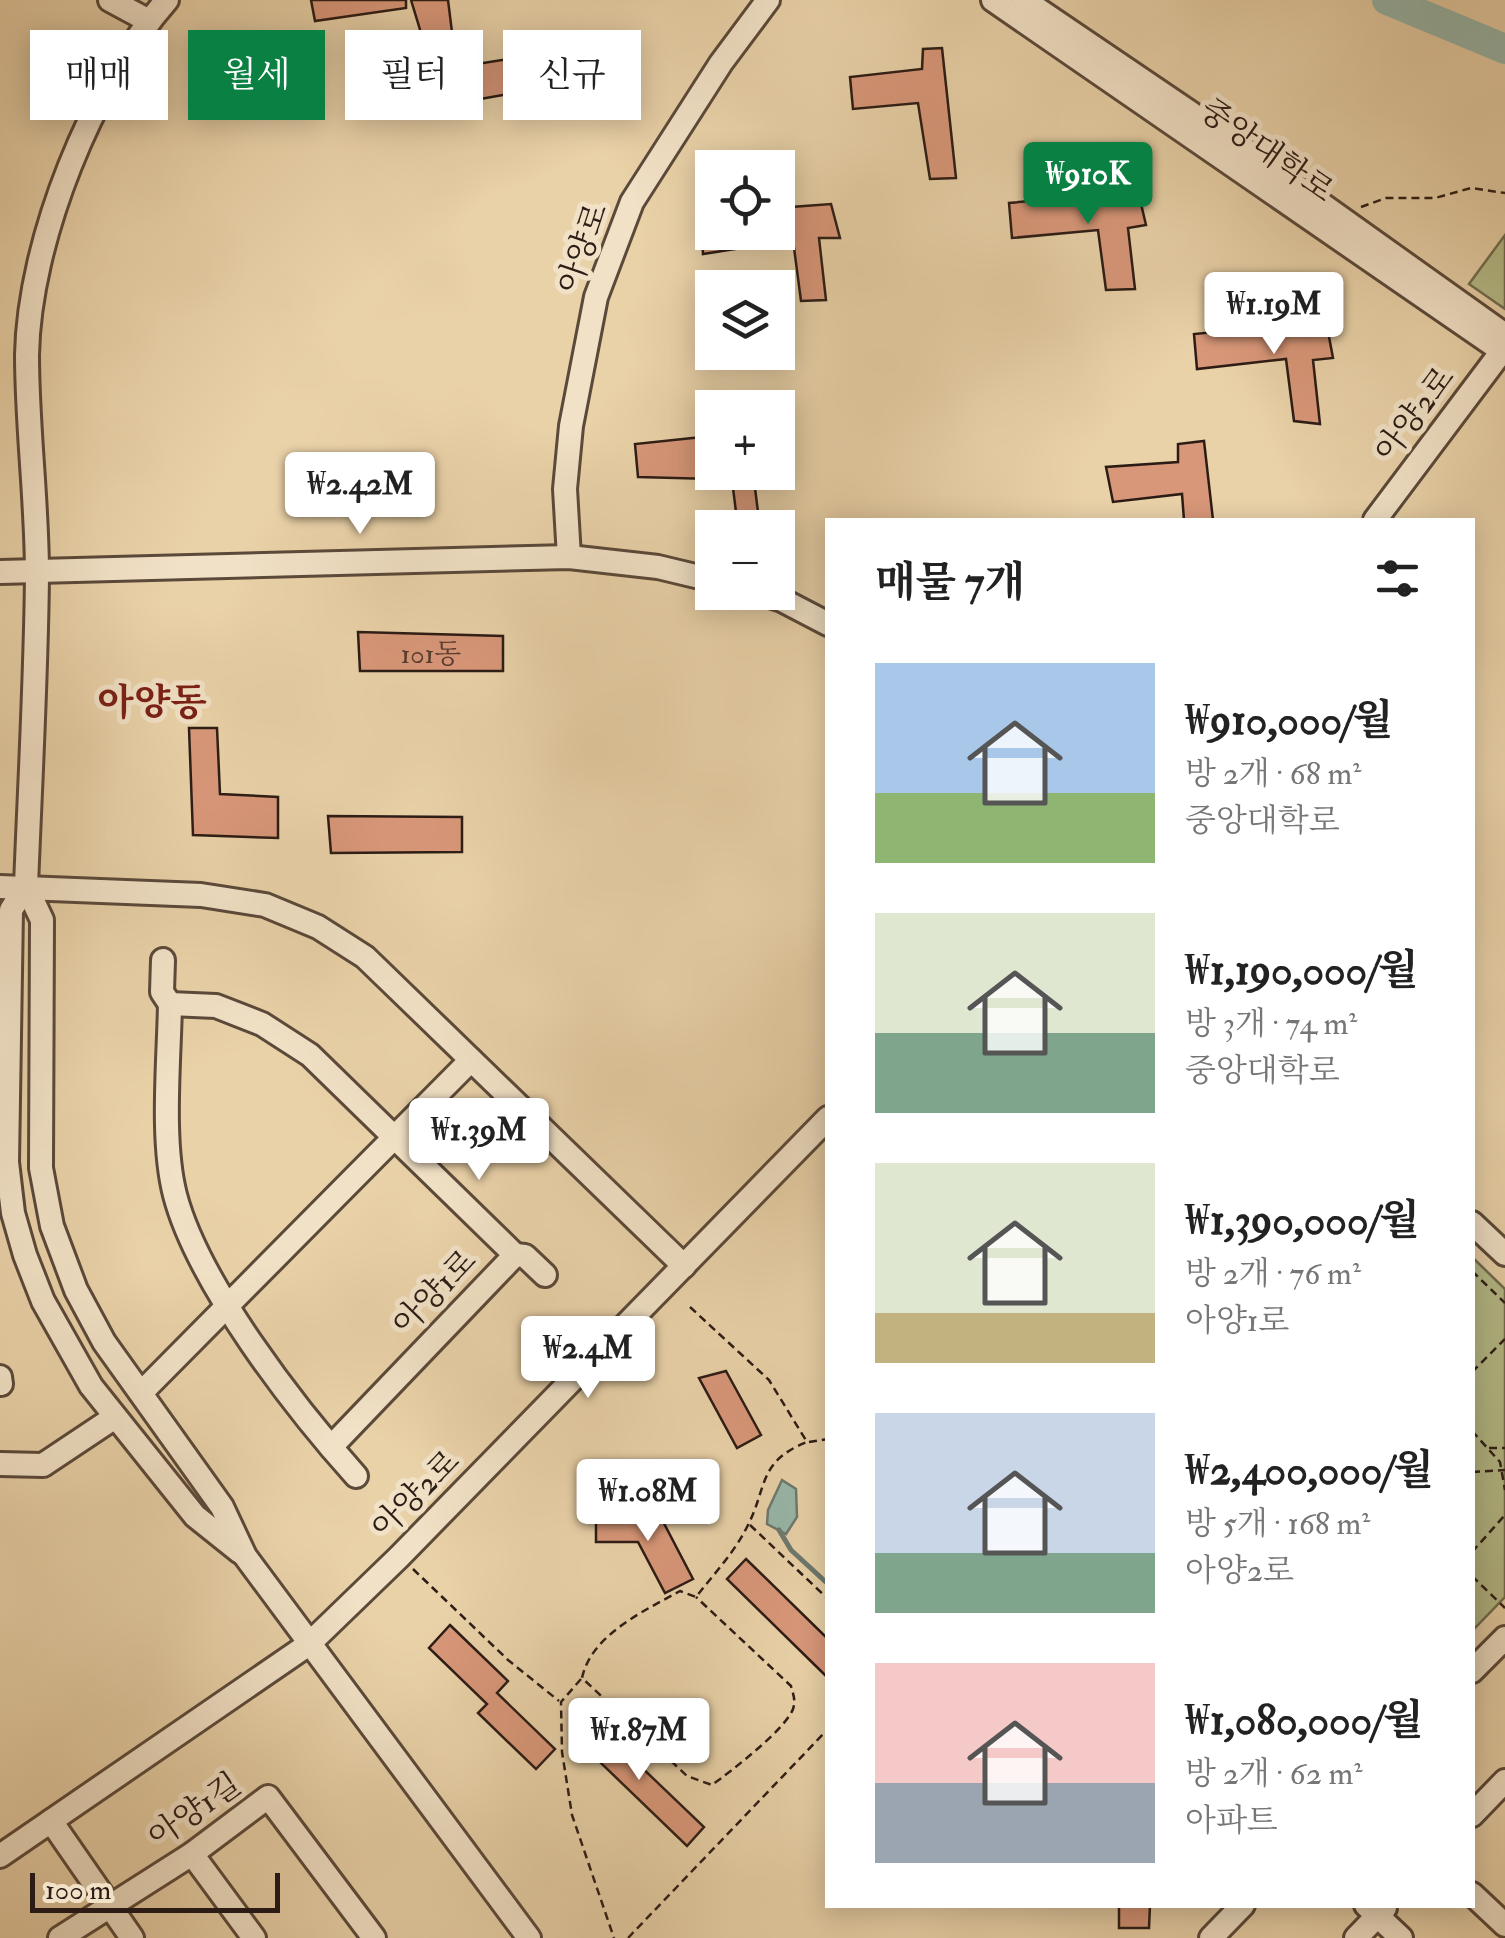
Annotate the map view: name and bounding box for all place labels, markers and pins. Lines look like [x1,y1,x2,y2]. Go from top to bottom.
pin: ₩910K [1018,142,1158,227]
pin: ₩1.19M [1193,272,1355,357]
pin: ₩2.42M [279,452,441,537]
pin: ₩1.39M [398,1098,560,1183]
pin: ₩2.4M [518,1316,658,1401]
pin: ₩1.08M [567,1459,729,1544]
pin: ₩1.87M [558,1698,720,1783]

